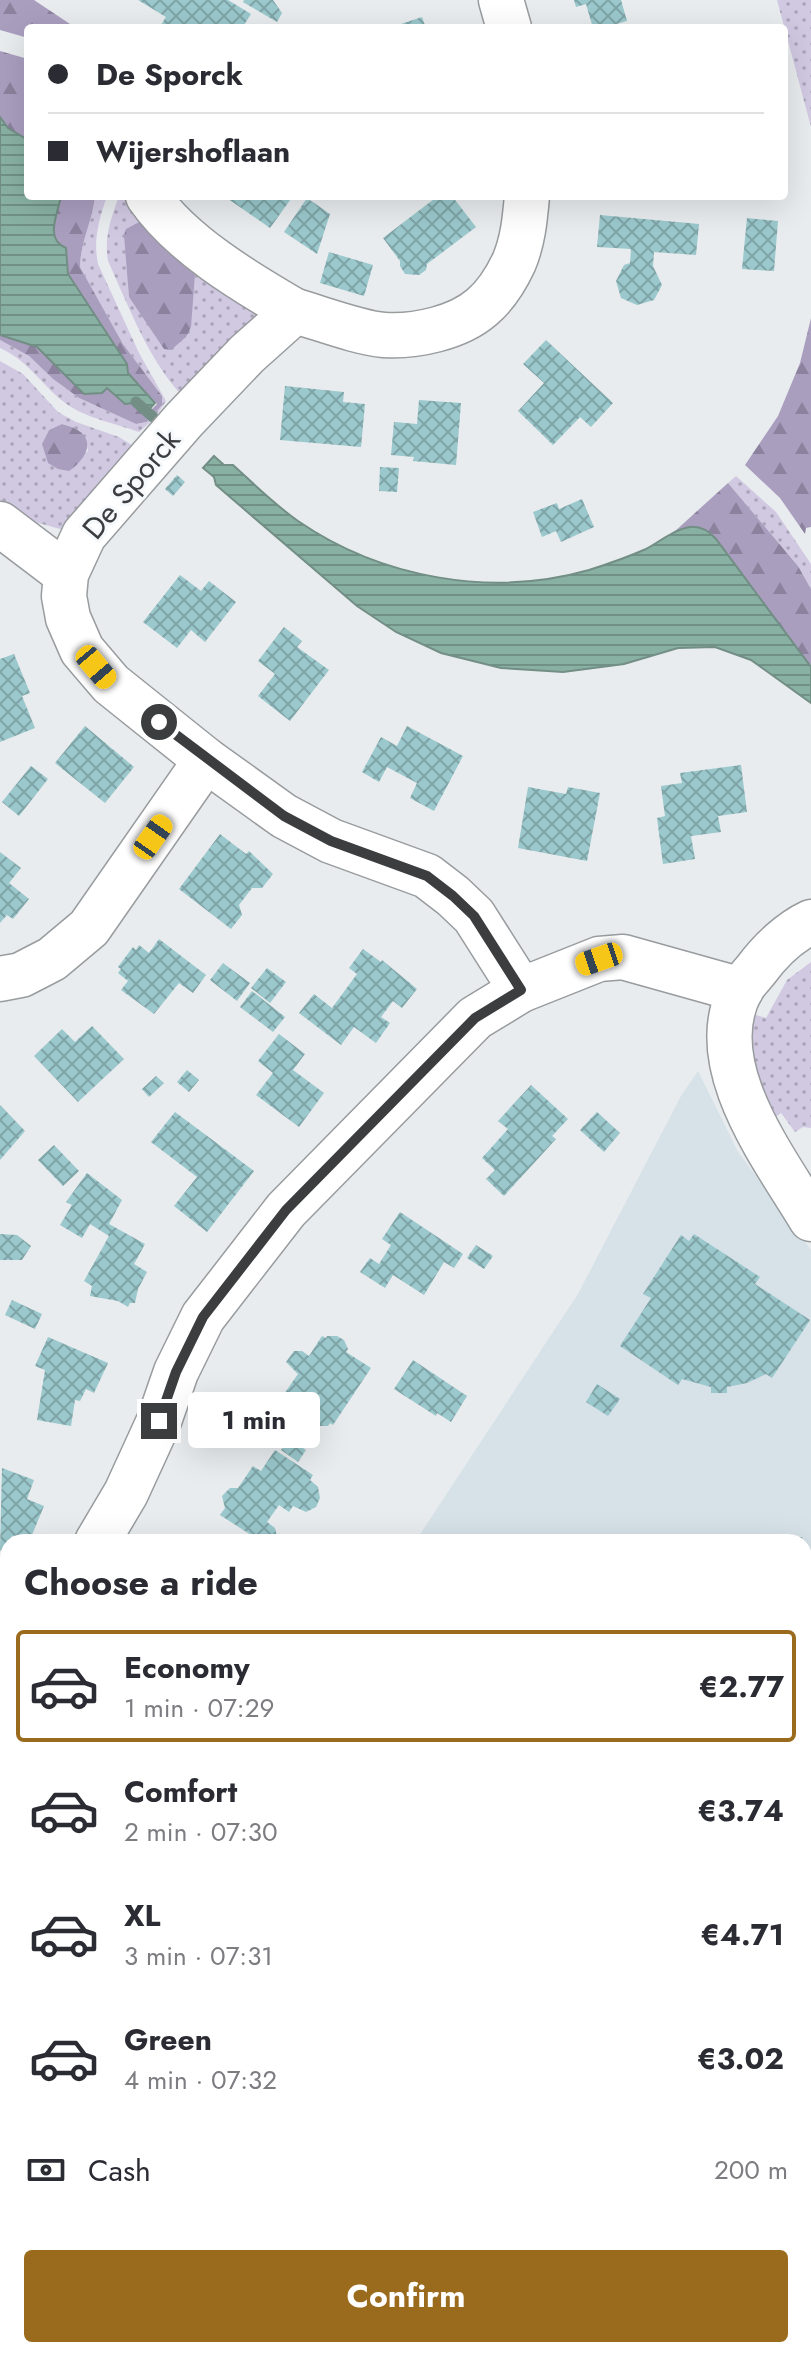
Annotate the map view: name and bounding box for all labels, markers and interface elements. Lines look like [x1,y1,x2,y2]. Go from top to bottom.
text: De Sporck [96,53,243,96]
text: Wijershoflaan [96,130,290,173]
street label: De Sporck [72,419,190,548]
car [71,641,121,693]
route start [141,704,177,740]
car [129,810,177,864]
car [572,940,626,978]
callout: 1 min [187,1393,319,1449]
text: 1 min [222,1401,286,1439]
route end [141,1403,177,1439]
text: Choose a ride [24,1556,258,1608]
text: Economy [124,1646,250,1689]
icon: car [28,1650,100,1722]
text: €2.77 [699,1665,784,1708]
text: 1 min · 07:29 [124,1689,274,1727]
text: Comfort [124,1770,237,1813]
icon: car [28,1774,100,1846]
text: €3.74 [697,1789,784,1832]
text: 2 min · 07:30 [124,1813,278,1851]
text: XL [124,1894,160,1937]
icon: car [28,1898,100,1970]
text: €4.71 [700,1913,784,1956]
text: 3 min · 07:31 [124,1937,273,1975]
text: Green [124,2018,212,2061]
icon: car [28,2022,100,2094]
text: €3.02 [697,2037,784,2080]
text: 4 min · 07:32 [124,2061,277,2099]
icon: cash [24,2148,68,2192]
text: Cash [88,2149,151,2192]
text: 200 m [714,2151,788,2189]
button: Confirm [24,2250,788,2342]

